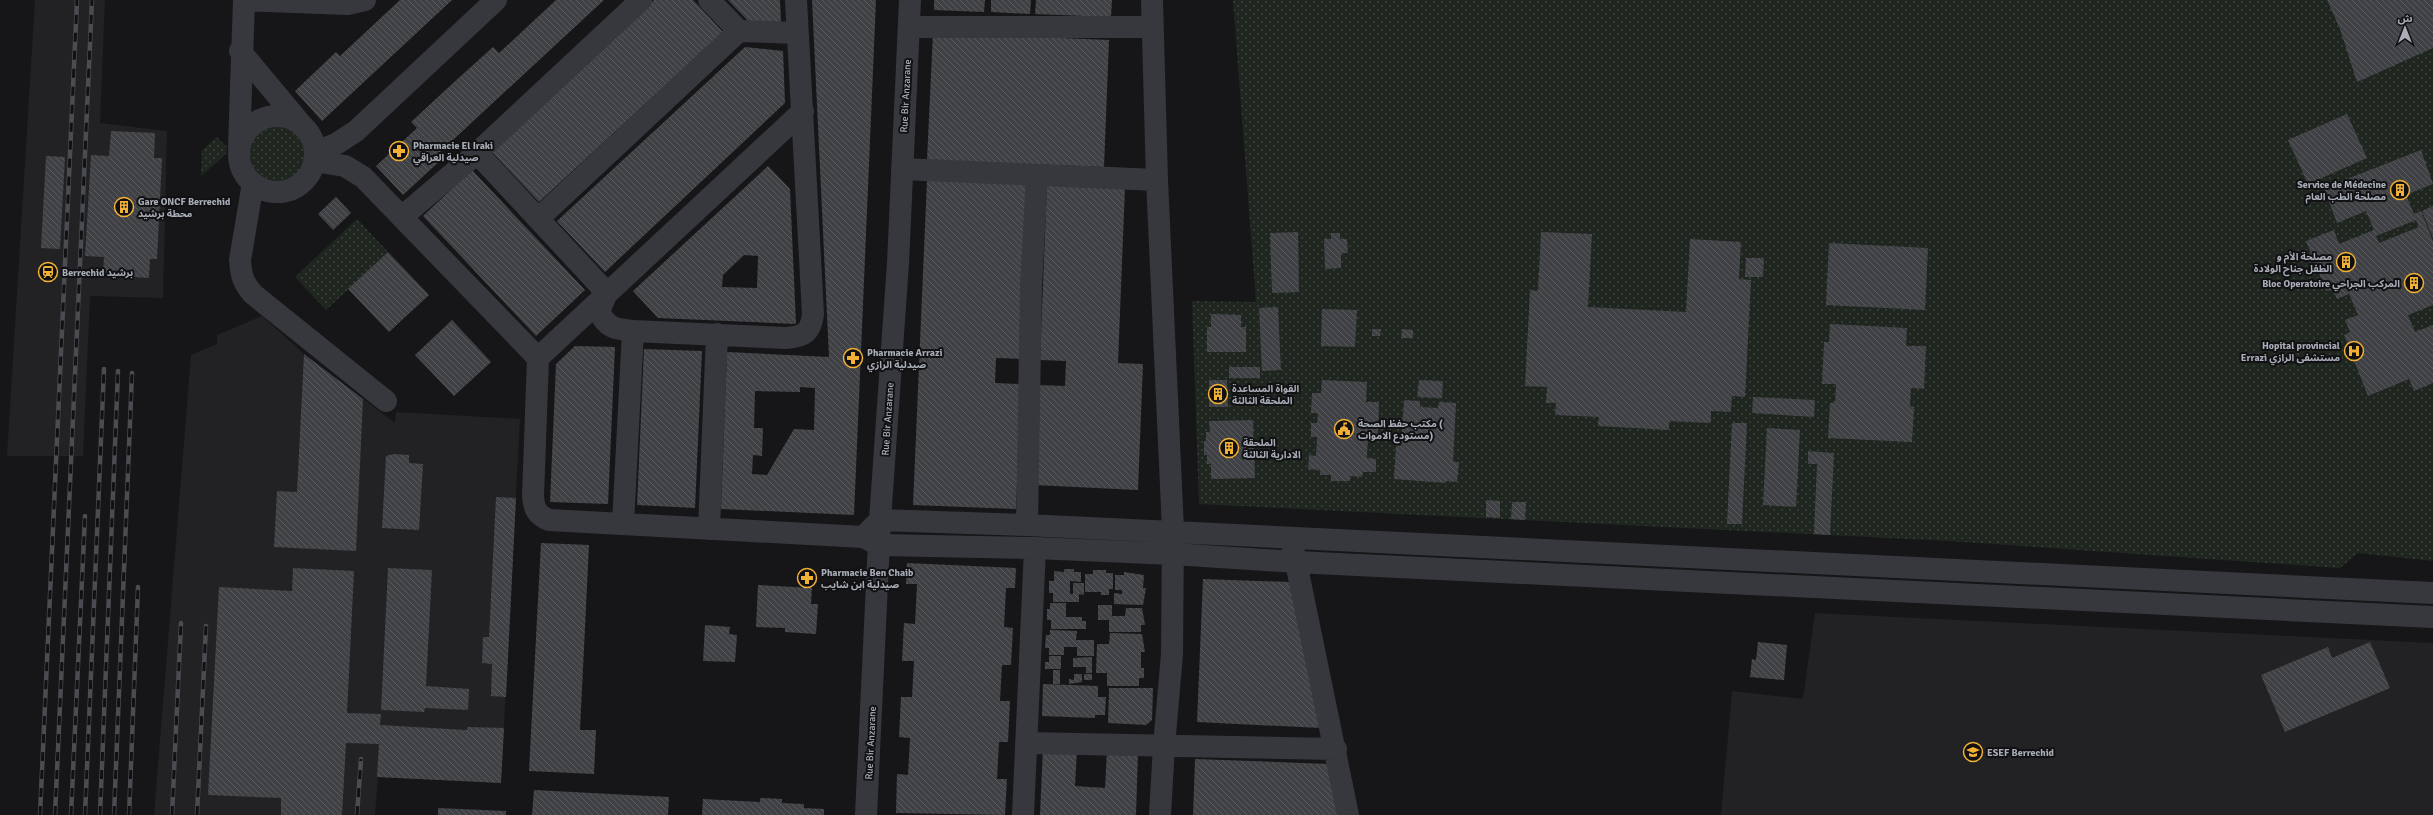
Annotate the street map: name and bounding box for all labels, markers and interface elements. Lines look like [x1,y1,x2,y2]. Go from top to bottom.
north arrow [2385,8,2425,48]
text: ش [2397,12,2413,25]
street label: Rue Bir Anzarane [898,59,914,133]
pharmacy icon: Pharmacie El Iraki صيدلية العراقي [388,140,410,162]
place label: Pharmacie El Iraki صيدلية العراقي [413,140,493,166]
place label: Service de Médecine مصلحة الطب العام [2297,179,2386,204]
building icon: Service de Médecine مصلحة الطب العام [2389,179,2411,201]
building icon: Gare ONCF Berrechid محطة برشيد [113,196,135,218]
place label: Gare ONCF Berrechid محطة برشيد [138,196,231,220]
place label: مصلحة الأم و الطفل جناح الولادة [2254,251,2332,277]
building icon: مصلحة الأم و الطفل جناح الولادة [2335,251,2357,273]
station icon: Berrechid برشيد [37,261,59,283]
place label: Berrechid برشيد [62,267,133,279]
building icon: Bloc Operatoire المركب الجراحي [2403,272,2425,294]
place label: Bloc Operatoire المركب الجراحي [2262,278,2400,292]
place label: Hopital provincial Errazi مستشفى الرازي [2241,340,2340,366]
hospital icon: Hopital provincial Errazi مستشفى الرازي [2343,340,2365,362]
pharmacy icon: Pharmacie Arrazi صيدلية الرازي [842,347,864,369]
place label: Pharmacie Arrazi صيدلية الرازي [867,347,942,373]
street label: Rue Bir Anzarane [879,382,897,456]
building icon: القواة المساعدة الملحقة الثالثة [1207,383,1229,405]
place label: القواة المساعدة الملحقة الثالثة [1232,383,1299,407]
public building icon: مكتب حفظ الصحة ( مستودع الاموات) [1333,418,1355,440]
place label: مكتب حفظ الصحة ( مستودع الاموات) [1358,418,1443,444]
building icon: الملحقة الادارية الثالثة [1218,437,1240,459]
place label: الملحقة الادارية الثالثة [1243,437,1301,461]
pharmacy icon: Pharmacie Ben Chaib صيدلية ابن شايب [796,567,818,589]
place label: Pharmacie Ben Chaib صيدلية ابن شايب [821,567,914,591]
street label: Rue Bir Anzarane [863,706,879,780]
school or university icon: ESEF Berrechid [1962,741,1984,763]
place label: ESEF Berrechid [1987,747,2055,759]

